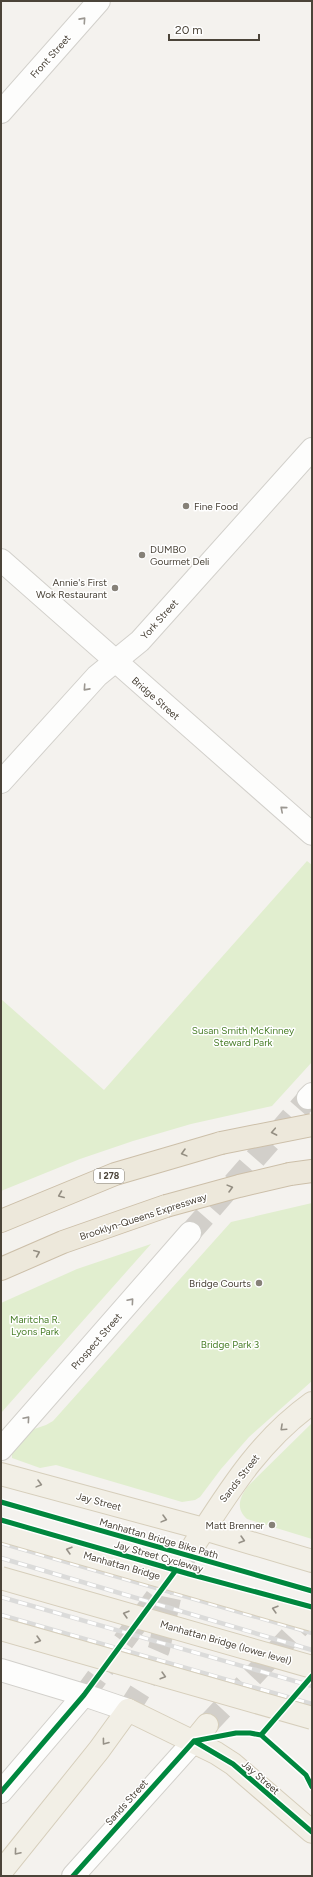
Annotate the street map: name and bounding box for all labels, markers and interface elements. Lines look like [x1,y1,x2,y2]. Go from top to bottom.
scale bar [169,16,259,42]
one-way arrow [78,17,85,24]
text: 20 m [175,23,203,37]
street label: Front Street [27,32,74,81]
place label: Fine Food [194,500,238,513]
marker: Fine Food [181,501,191,511]
place label: DUMBO Gourmet Deli [150,543,209,568]
marker: DUMBO Gourmet Deli [137,550,147,560]
place label: Annie's First Wok Restaurant [36,576,107,601]
marker: Annie's First Wok Restaurant [110,583,120,593]
street label: York Street [138,596,181,642]
street label: Bridge Street [129,674,183,723]
one-way arrow [84,683,91,690]
one-way arrow [280,806,287,813]
park label: Susan Smith McKinney Steward Park [192,1024,295,1049]
one-way arrow [271,1128,277,1136]
one-way arrow [180,1148,187,1157]
road number: I 278 [94,1169,124,1183]
one-way arrow [226,1184,233,1193]
street label: Brooklyn-Queens Expressway [78,1190,209,1243]
one-way arrow [57,1191,64,1199]
one-way arrow [33,1250,40,1258]
place label: Bridge Courts [189,1277,251,1290]
marker: Bridge Courts [254,1278,264,1288]
one-way arrow [126,1298,133,1305]
street label: Prospect Street [68,1310,125,1372]
park label: Maritcha R. Lyons Park [10,1313,60,1338]
park label: Bridge Park 3 [201,1338,259,1351]
one-way arrow [22,1417,29,1424]
one-way arrow [280,1424,288,1431]
street label: Sands Street [216,1451,262,1505]
one-way arrow [35,1480,42,1488]
street label: Jay Street [75,1489,123,1514]
one-way arrow [160,1514,167,1523]
street label: Manhattan Bridge Bike Path [98,1515,220,1562]
place label: Matt Brenner [205,1519,265,1532]
marker: Matt Brenner [267,1520,277,1530]
one-way arrow [238,1535,245,1544]
street label: Jay Street Cycleway [113,1538,205,1576]
one-way arrow [66,1546,73,1555]
street label: Manhattan Bridge [82,1548,162,1583]
one-way arrow [271,1605,278,1614]
one-way arrow [123,1610,130,1619]
street label: Manhattan Bridge (lower level) [159,1617,293,1667]
one-way arrow [35,1635,42,1644]
one-way arrow [160,1671,167,1680]
one-way arrow [103,1737,110,1744]
street label: Jay Street [239,1757,282,1797]
street label: Sands Street [102,1776,151,1828]
one-way arrow [15,1847,22,1855]

